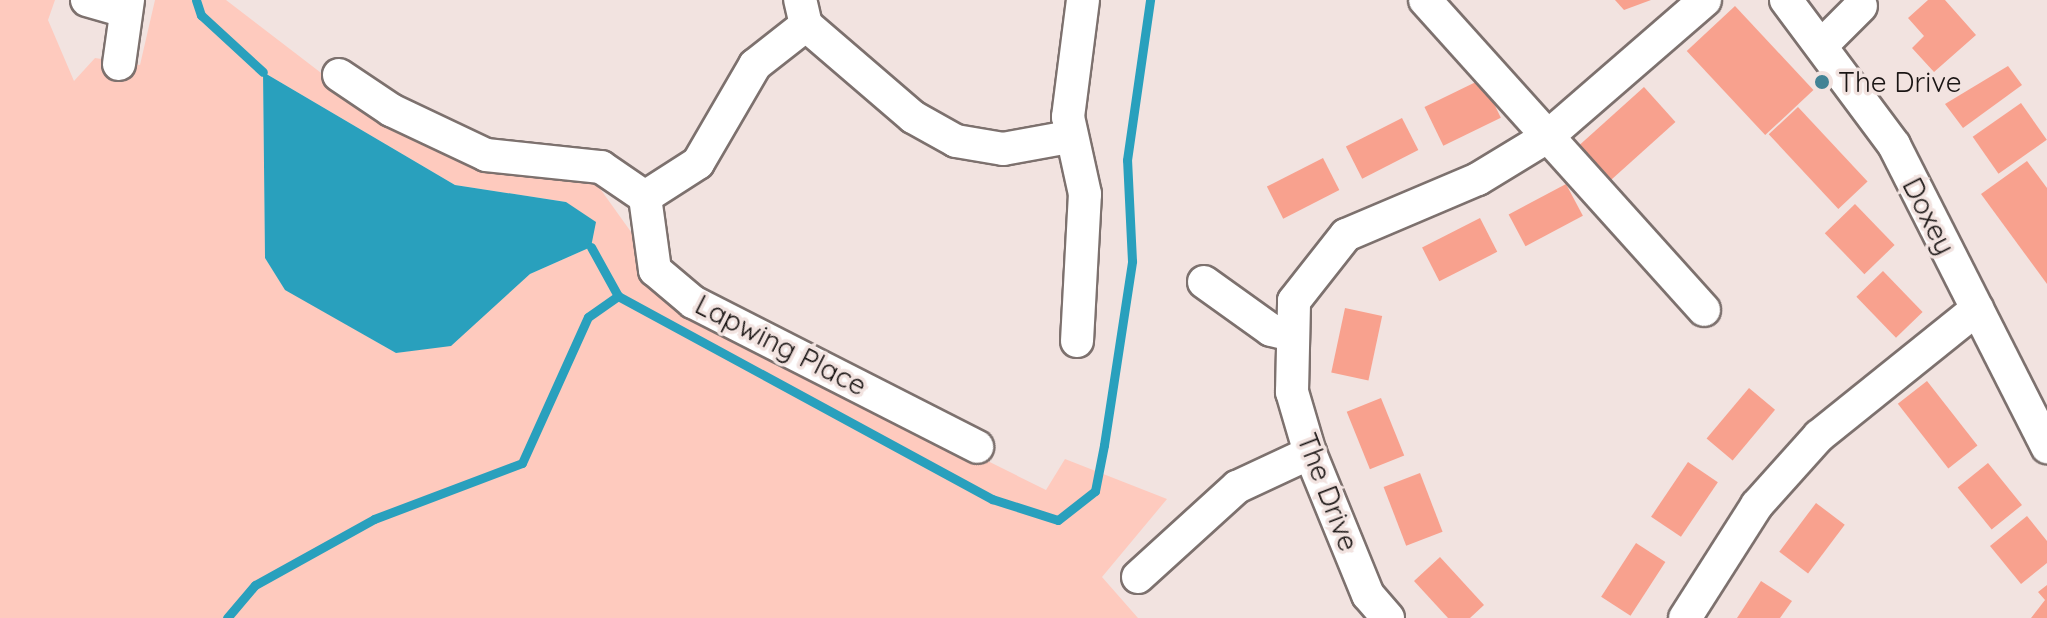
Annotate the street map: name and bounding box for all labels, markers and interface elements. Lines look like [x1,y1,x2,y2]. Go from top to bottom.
place label: The Drive [1838,65,1962,99]
marker: The Drive [1813,73,1831,91]
street label: Doxey [1895,172,1963,260]
street label: Lapwing Place [690,287,872,403]
street label: The Drive [1290,428,1366,556]

